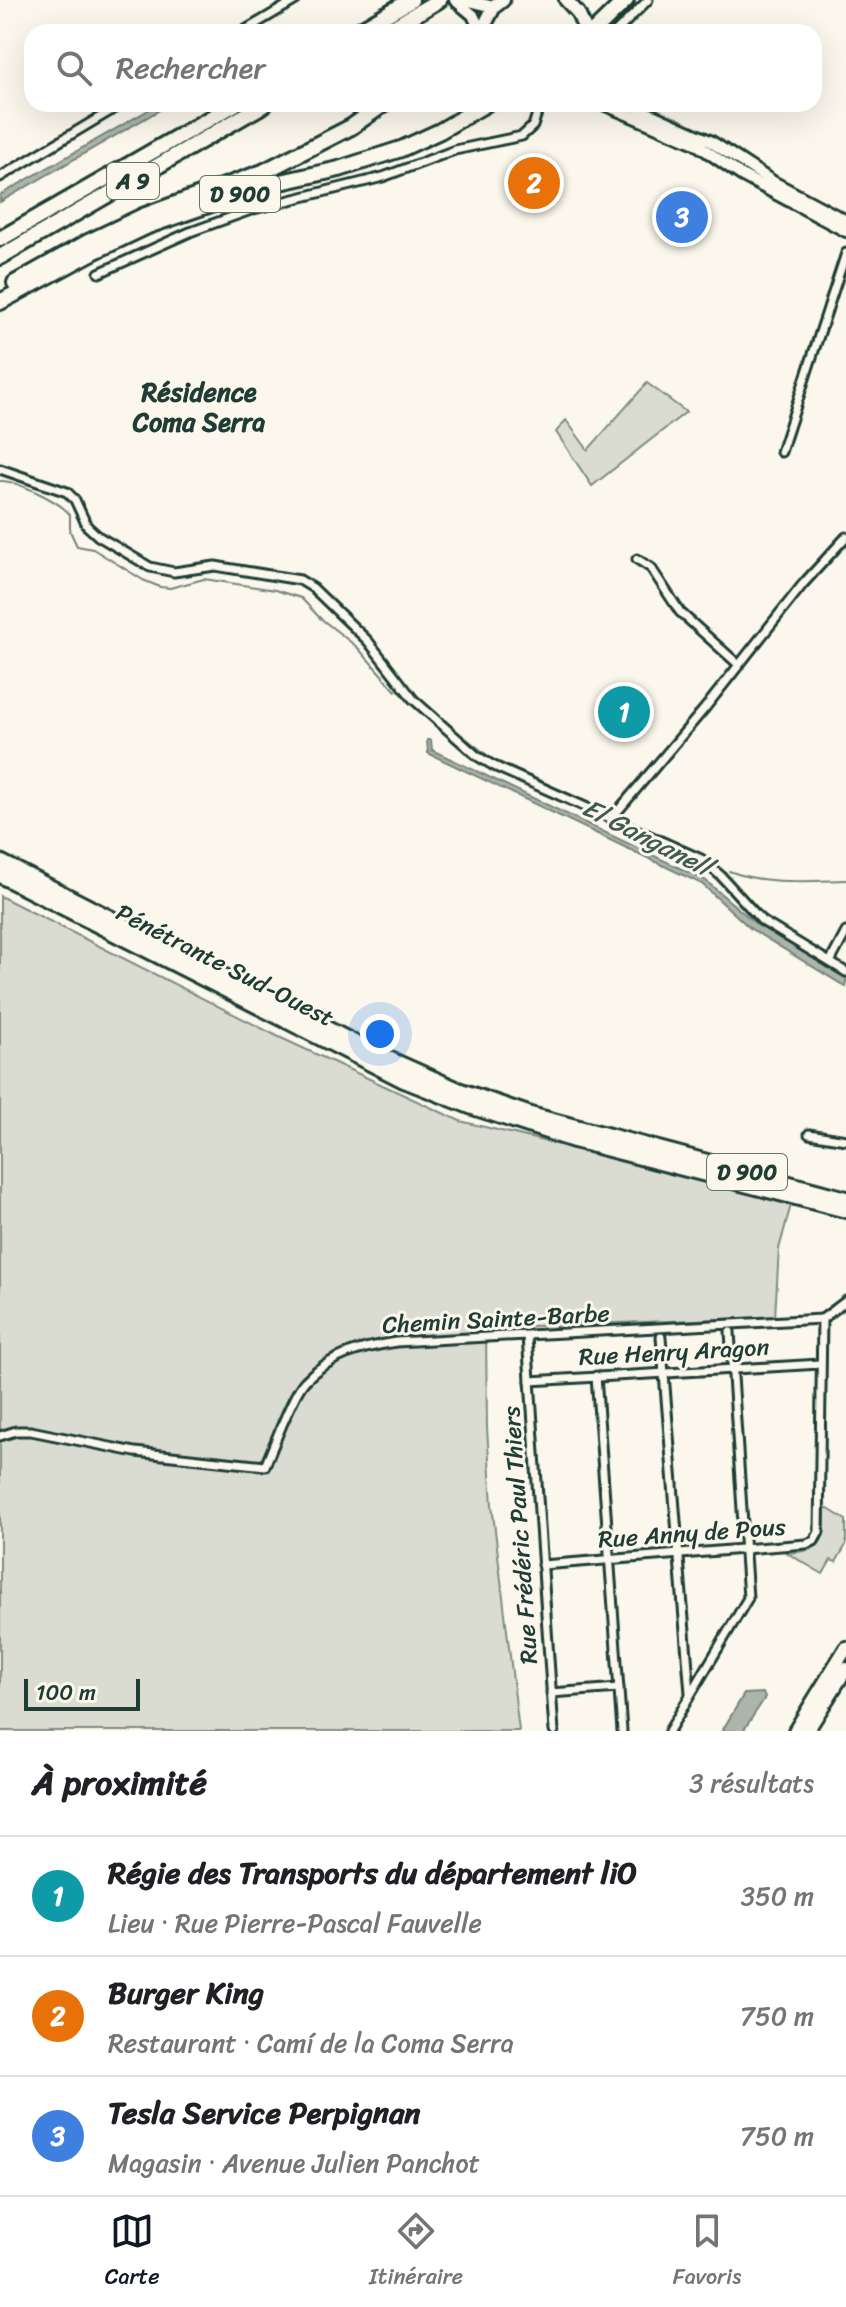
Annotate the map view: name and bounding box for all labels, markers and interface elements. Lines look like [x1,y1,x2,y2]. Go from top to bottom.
search box [24,24,822,112]
text: Rechercher [116,41,266,95]
icon: search [52,46,96,90]
pin: 2 [508,153,560,213]
road number: A 9 [107,163,159,199]
road number: D 900 [200,176,280,212]
pin: 3 [656,187,708,247]
district label: Résidence Coma Serra [132,369,265,445]
pin: 1 [598,682,650,742]
water label: El Ganganell [574,785,725,892]
street label: Pénétrante Sud-Ouest [108,892,342,1038]
your location [360,1014,400,1054]
road number: D 900 [707,1154,787,1190]
street label: Chemin Sainte-Barbe [381,1292,611,1346]
street label: Rue Henry Aragon [578,1326,770,1378]
street label: Rue Frédéric Paul Thiers [490,1405,550,1665]
street label: Rue Anny de Pous [597,1505,787,1561]
text: 100 m [36,1673,96,1712]
scale bar [24,1675,140,1711]
text: À proximité [32,1753,207,1813]
text: 3 résultats [689,1760,814,1806]
text: Régie des Transports du département liO [108,1846,637,1900]
text: 1 [52,1873,64,1919]
text: 350 m [741,1873,814,1919]
text: Lieu · Rue Pierre-Pascal Fauvelle [108,1900,482,1946]
text: Burger King [108,1966,264,2020]
text: 2 [50,1993,66,2039]
text: 750 m [740,1993,814,2039]
text: Restaurant · Camí de la Coma Serra [108,2020,514,2066]
text: Tesla Service Perpignan [108,2086,420,2140]
text: 3 [51,2113,65,2159]
text: 750 m [740,2113,814,2159]
text: Magasin · Avenue Julien Panchot [108,2140,480,2186]
tab: Carte [105,2209,160,2296]
tab: Itinéraire [369,2209,463,2296]
tab: Favoris [673,2209,741,2296]

